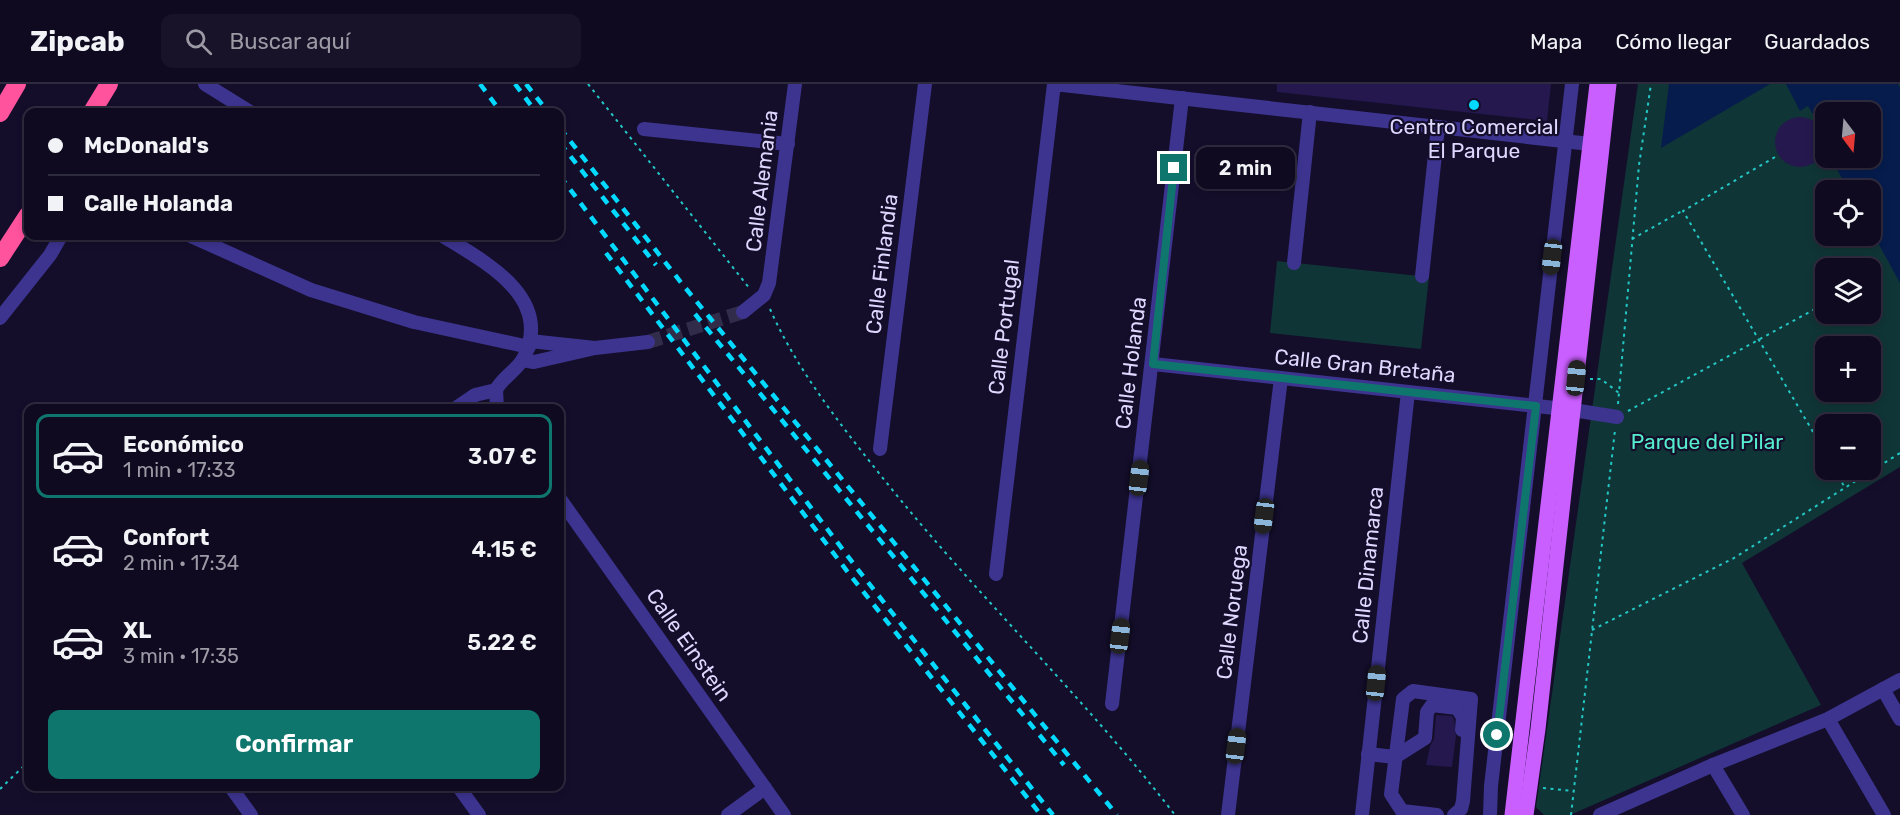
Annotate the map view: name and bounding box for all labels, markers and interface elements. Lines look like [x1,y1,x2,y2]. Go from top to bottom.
search box [161,14,581,68]
text: Zipcab [30,25,125,58]
icon: search [182,25,215,58]
text: Buscar aquí [230,28,350,55]
text: Mapa [1530,29,1582,54]
text: Cómo llegar [1615,29,1731,54]
text: Guardados [1764,29,1870,54]
marker: Centro Comercial El Parque [1467,98,1481,112]
north arrow [1815,102,1881,168]
map controls [1815,102,1881,480]
street label: Calle Alemania [740,109,783,253]
place label: Centro Comercial El Parque [1389,114,1559,163]
text: McDonald's [84,132,209,159]
callout: 2 min [1195,147,1294,189]
route end [1160,154,1187,181]
text: 2 min [1219,156,1272,180]
button: locate [1815,180,1881,246]
text: Calle Holanda [84,190,233,217]
street label: Calle Finlandia [860,192,903,336]
car [1541,238,1563,276]
street label: Calle Portugal [983,258,1024,396]
button: layers [1815,258,1881,324]
street label: Calle Holanda [1110,295,1151,431]
button: + [1815,336,1881,402]
street label: Calle Gran Bretaña [1273,344,1457,387]
car [1565,359,1587,397]
button: − [1815,414,1881,480]
icon: car [51,429,105,483]
park label: Parque del Pilar [1631,429,1783,454]
text: Económico [123,431,244,458]
text: 3.07 € [468,443,537,470]
text: 1 min · 17:33 [123,458,236,482]
car [1128,459,1150,497]
street label: Calle Dinamarca [1347,485,1388,645]
car [1253,497,1275,535]
icon: car [51,522,105,576]
text: Confort [123,524,209,551]
text: 4.15 € [472,536,537,563]
street label: Calle Noruega [1211,543,1252,681]
text: 2 min · 17:34 [123,551,239,575]
street label: Calle Einstein [641,584,737,706]
icon: car [51,615,105,669]
text: XL [123,617,151,644]
car [1109,617,1131,655]
text: 5.22 € [467,629,537,656]
text: 3 min · 17:35 [123,644,239,668]
car [1365,664,1387,702]
button: Confirmar [48,710,540,779]
route start [1483,721,1510,748]
car [1225,727,1247,765]

